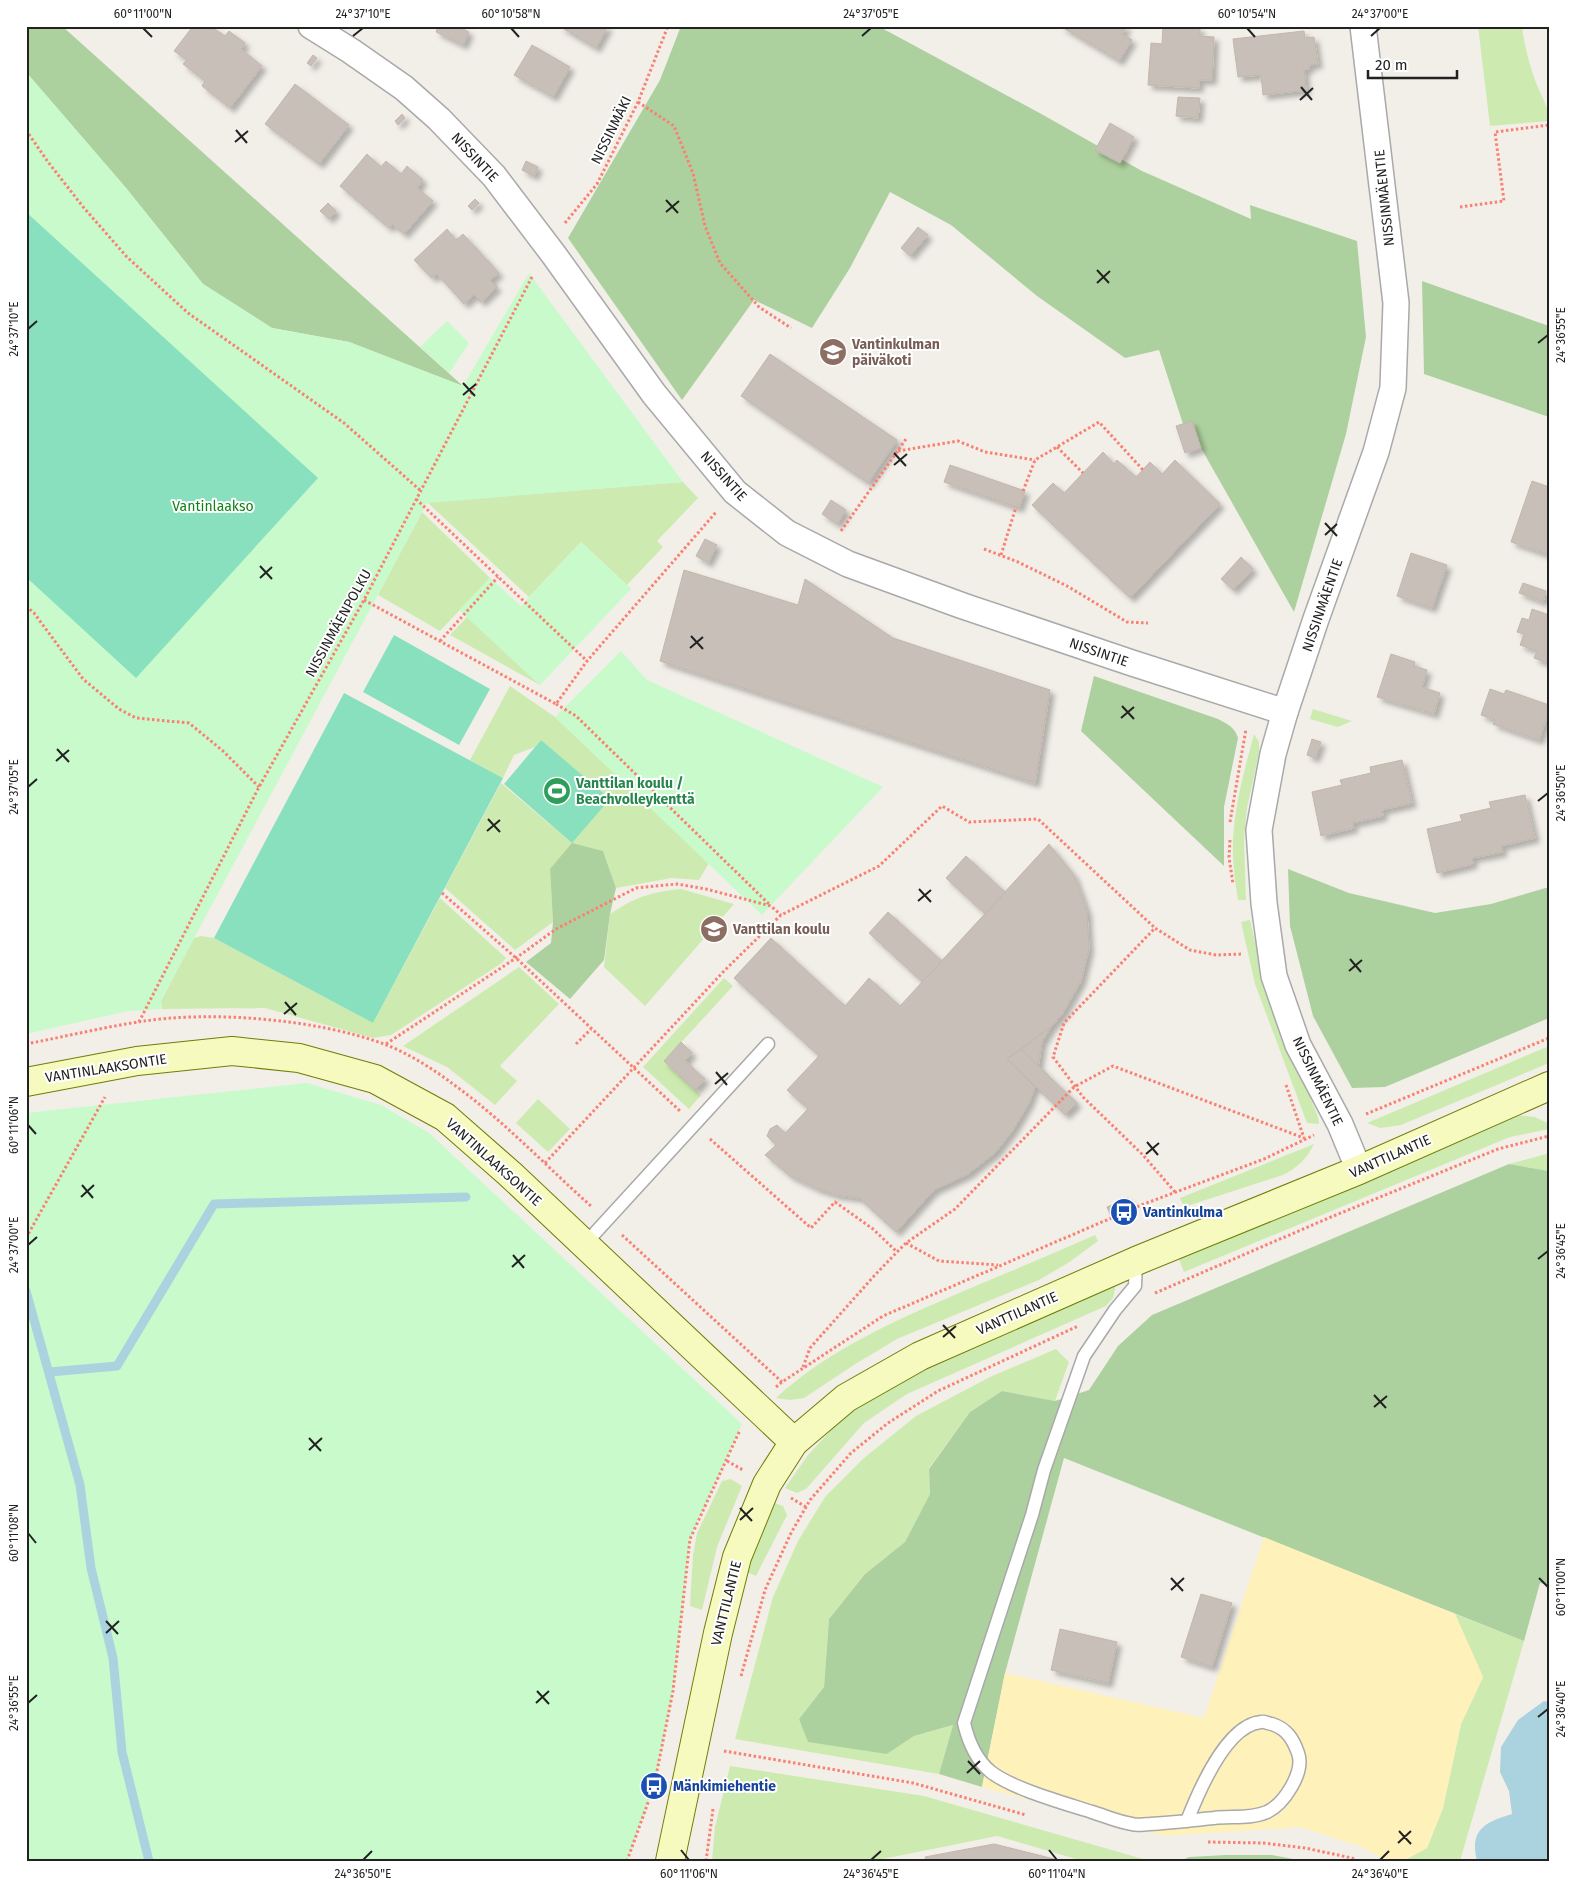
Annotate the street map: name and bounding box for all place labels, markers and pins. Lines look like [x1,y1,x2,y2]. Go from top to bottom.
place label: Vantinkulman päiväkoti [851,336,940,369]
school or university icon: Vantinkulman päiväkoti [818,337,848,367]
place label: Vanttilan koulu / Beachvolleykenttä [575,775,695,808]
sports icon: Vanttilan koulu / Beachvolleykenttä [542,776,572,806]
school or university icon: Vanttilan koulu [699,914,729,944]
place label: Vanttilan koulu [732,921,830,938]
bus stop icon: Vantinkulma [1109,1197,1139,1227]
place label: Vantinkulma [1142,1204,1223,1221]
bus stop icon: Mänkimiehentie [639,1771,669,1801]
place label: Mänkimiehentie [673,1778,776,1795]

